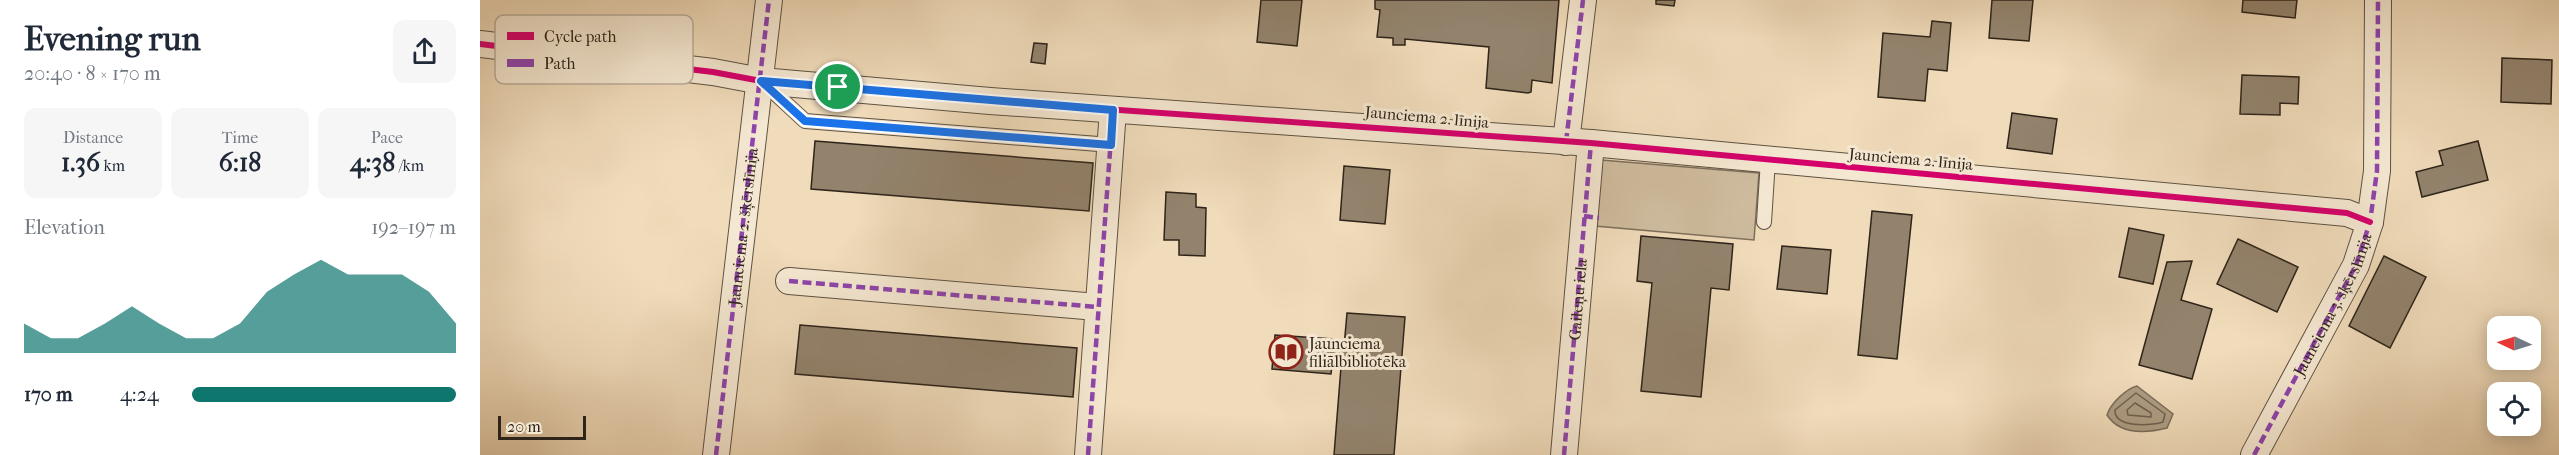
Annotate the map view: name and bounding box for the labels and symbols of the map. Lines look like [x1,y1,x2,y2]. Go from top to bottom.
legend [495,15,693,84]
text: Cycle path [544,27,616,46]
text: Path [544,54,576,73]
pin [812,61,863,112]
street label: Jaunciema 2. līnija [1362,102,1490,132]
street label: Jaunciema 2. līnija [1846,144,1974,174]
street label: Jaunciema 2. šķērslīnija [724,146,761,309]
street label: Jaunciema 3. šķērslīnija [2288,230,2375,381]
street label: Gaileņu iela [1564,258,1590,341]
north arrow [2487,316,2541,370]
library icon: Jaunciema filiālbibliotēka [1268,334,1304,370]
place label: Jaunciema filiālbibliotēka [1307,334,1407,371]
scale bar [498,413,586,440]

